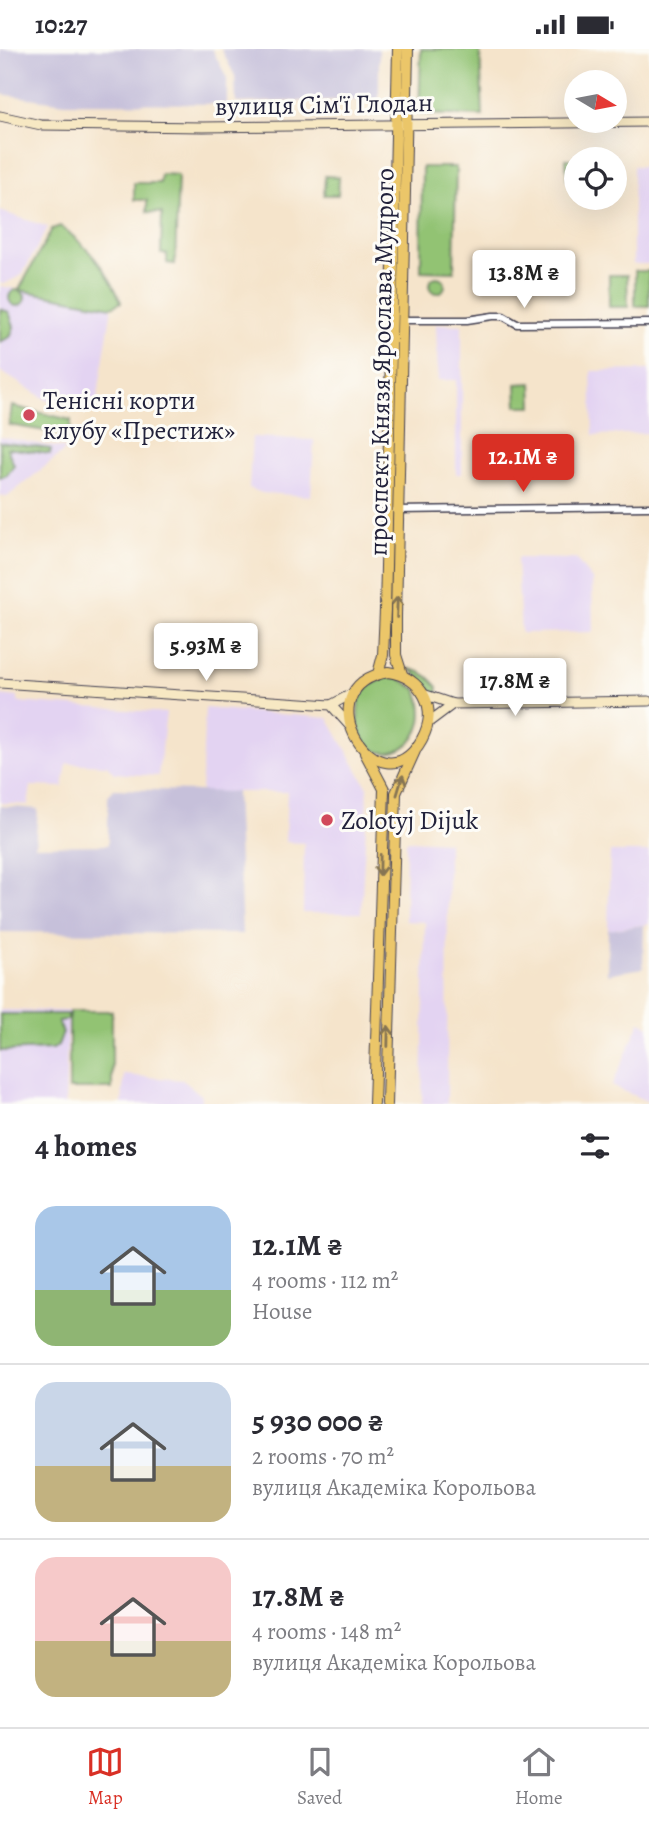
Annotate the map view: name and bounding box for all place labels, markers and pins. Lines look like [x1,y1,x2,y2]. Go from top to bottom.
pin: 13.8M ₴ [459,251,589,310]
place label: Тенісні корти клубу «Престиж» [43,383,235,448]
marker: Тенісні корти клубу «Престиж» [21,407,37,423]
pin: 12.1M ₴ [458,435,588,494]
pin: 5.93M ₴ [141,623,271,683]
pin: 17.8M ₴ [450,659,580,718]
place label: Zolotyj Dijuk [341,803,478,838]
marker: Zolotyj Dijuk [319,812,335,828]

